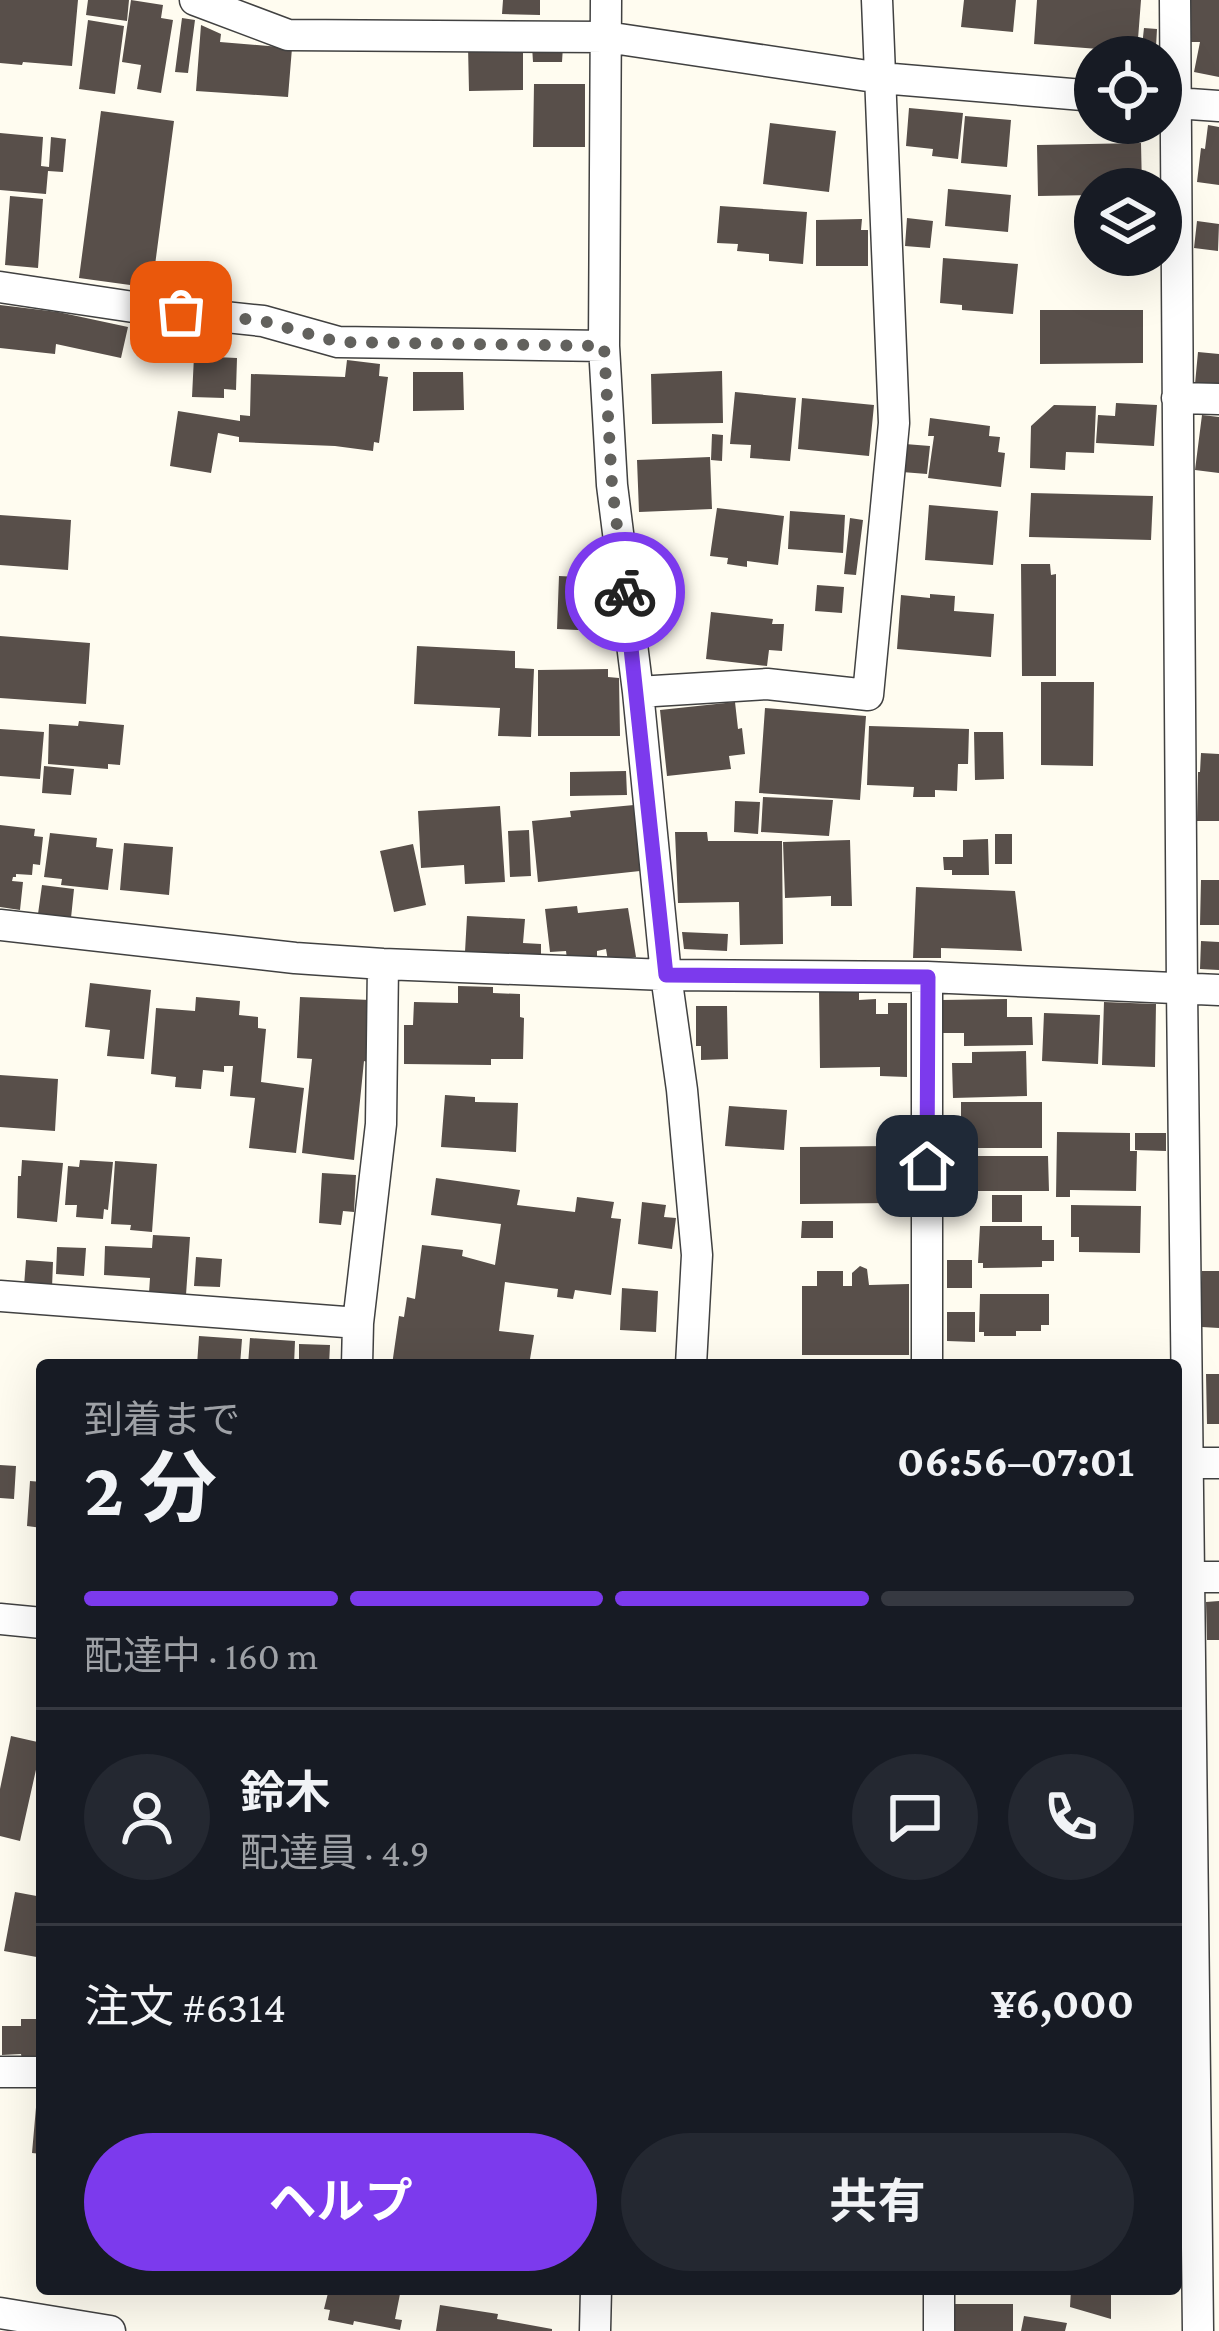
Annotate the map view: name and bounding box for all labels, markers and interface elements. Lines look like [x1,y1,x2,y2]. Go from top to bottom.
map controls [1074,36,1182,276]
button: locate [1074,36,1182,144]
button: layers [1074,168,1182,276]
pin [130,261,232,363]
icon: bag [148,279,214,345]
courier [565,532,685,652]
icon: bike [592,559,658,625]
pin [876,1115,978,1217]
icon: home [894,1133,960,1199]
text: 到着まで [84,1398,240,1441]
text: 06:56–07:01 [897,1436,1134,1486]
text: 2 分 [84,1445,217,1532]
text: 配達中 · 160 m [84,1634,318,1677]
button: person [84,1754,210,1880]
button: chat [852,1754,978,1880]
button: phone [1008,1754,1134,1880]
text: 鈴木 [240,1768,330,1818]
text: 配達員 · 4.9 [240,1831,430,1874]
text: ¥6,000 [991,1978,1134,2028]
text: 注文 #6314 [84,1982,286,2032]
button: ヘルプ [84,2133,597,2271]
button: 共有 [621,2133,1134,2271]

